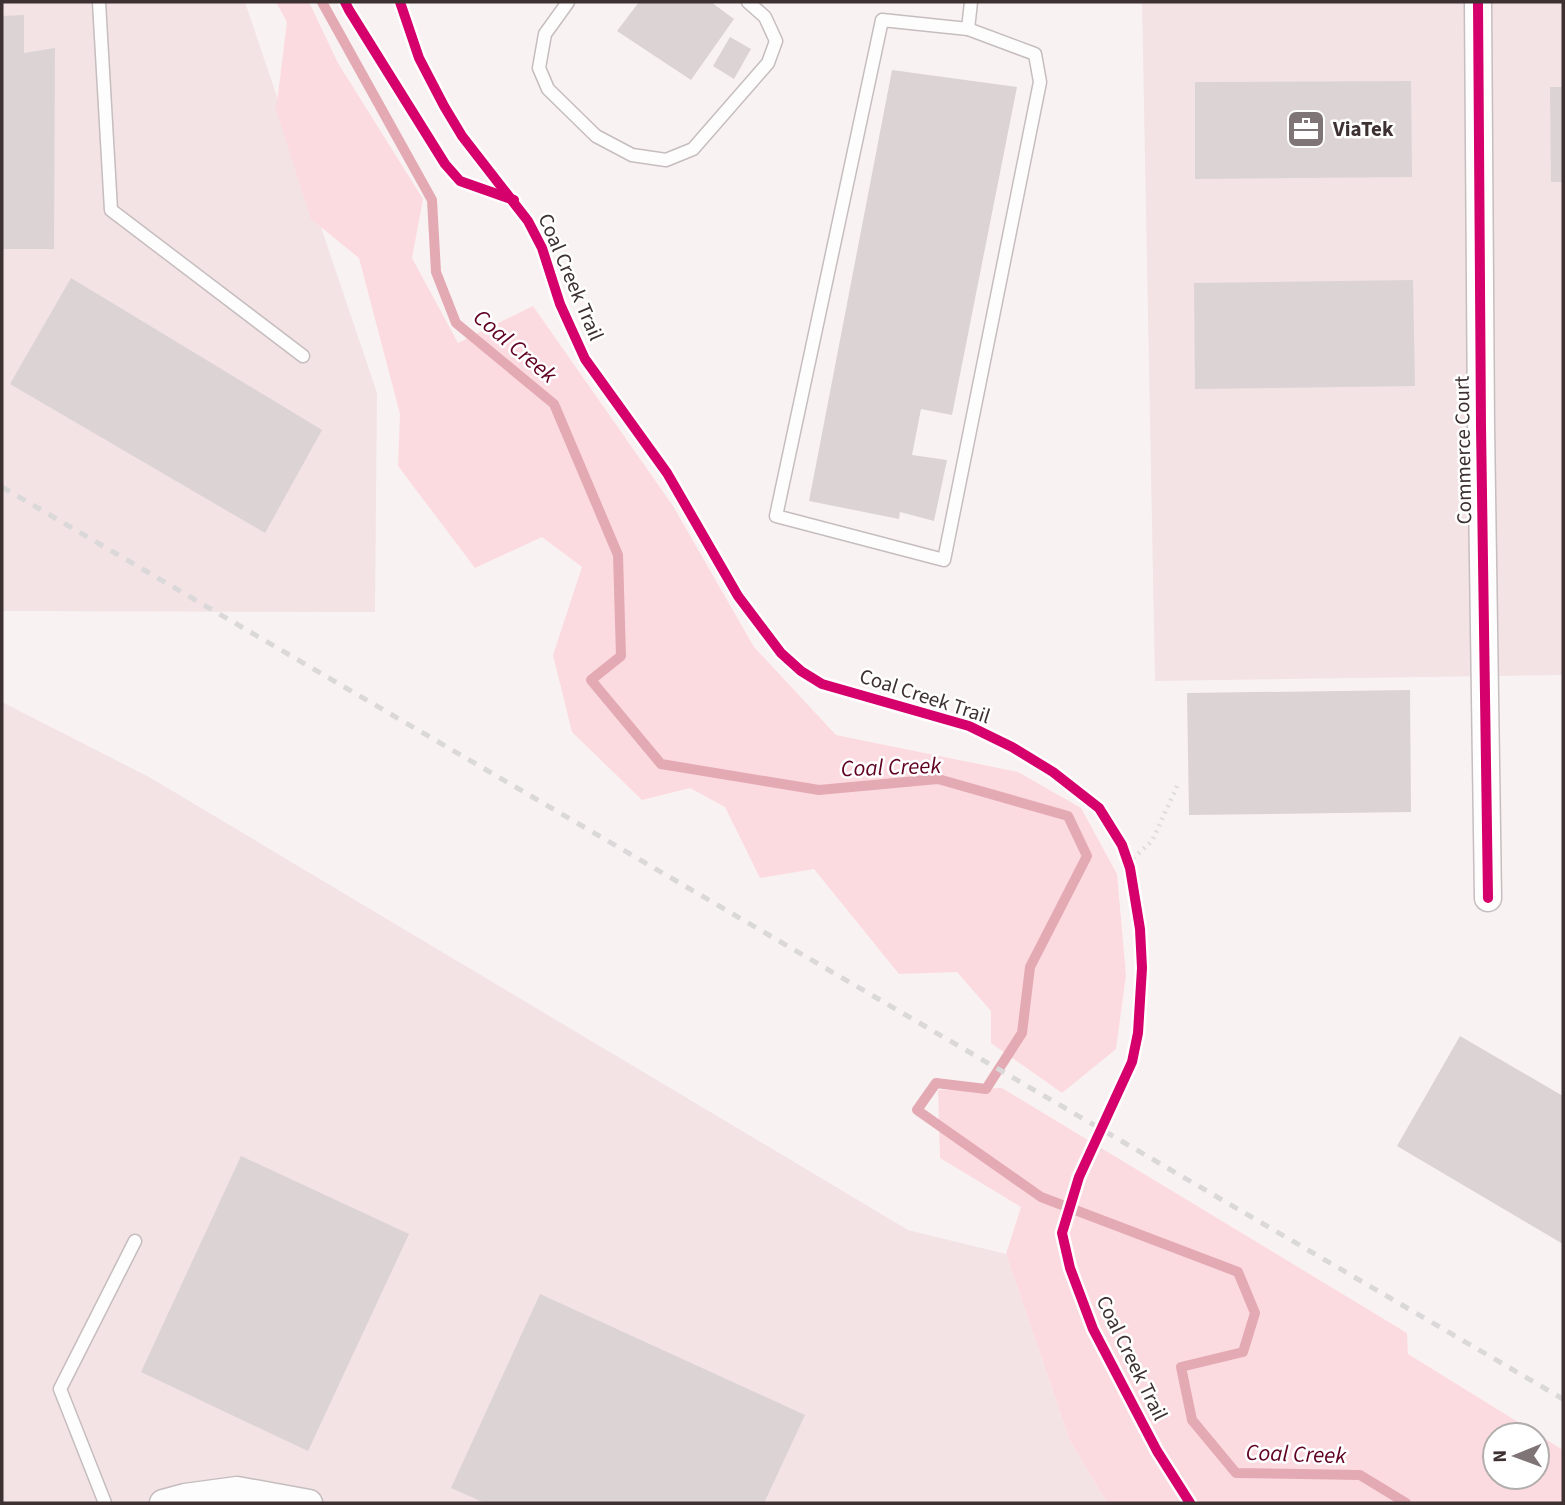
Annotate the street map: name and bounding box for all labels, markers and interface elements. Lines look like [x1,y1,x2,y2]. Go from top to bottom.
office icon: ViaTek [1285,108,1327,150]
place label: ViaTek [1332,114,1394,144]
street label: Coal Creek Trail [531,209,611,345]
water label: Coal Creek [466,301,565,392]
street label: Commerce Court [1447,375,1479,525]
street label: Coal Creek Trail [856,661,994,731]
water label: Coal Creek [840,749,943,785]
street label: Coal Creek Trail [1089,1290,1175,1426]
north arrow [1481,1421,1551,1491]
water label: Coal Creek [1245,1436,1348,1472]
text: N [1487,1450,1514,1463]

